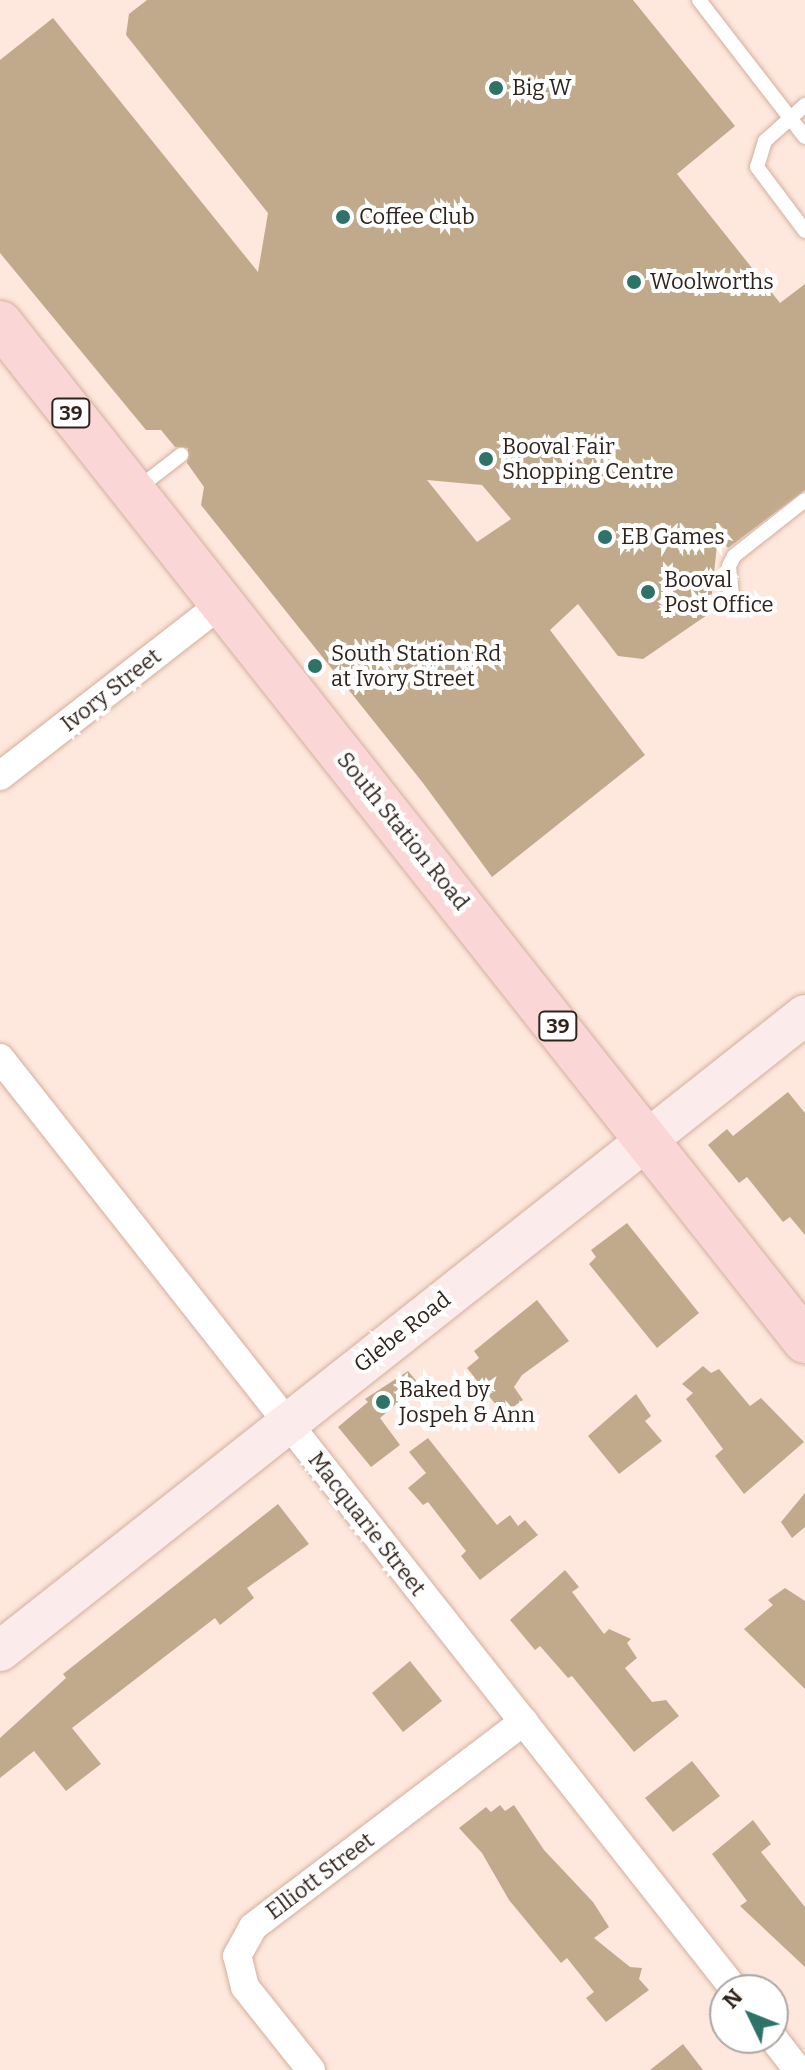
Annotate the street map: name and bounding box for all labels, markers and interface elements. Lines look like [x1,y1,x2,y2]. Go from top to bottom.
place label: Big W [512,75,572,101]
marker: Big W [487,79,505,97]
place label: Coffee Club [359,204,475,230]
marker: Coffee Club [334,208,352,226]
place label: Woolworths [650,269,774,295]
marker: Woolworths [625,273,643,291]
road number: 39 [51,397,91,429]
place label: Booval Fair Shopping Centre [502,433,674,484]
marker: Booval Fair Shopping Centre [477,450,495,468]
place label: EB Games [621,524,725,550]
marker: EB Games [596,528,614,546]
place label: Booval Post Office [664,566,774,618]
marker: Booval Post Office [639,583,657,601]
place label: South Station Rd at Ivory Street [331,640,501,692]
street label: Ivory Street [56,643,166,737]
marker: South Station Rd at Ivory Street [306,657,324,675]
street label: South Station Road [331,747,475,915]
road number: 39 [538,1010,578,1042]
street label: Glebe Road [348,1286,456,1378]
place label: Baked by Jospeh & Ann [399,1376,535,1428]
marker: Baked by Jospeh & Ann [374,1393,392,1411]
street label: Macquarie Street [303,1447,431,1601]
street label: Elliott Street [261,1827,379,1925]
north arrow [709,1974,789,2054]
text: N [717,1983,748,2014]

